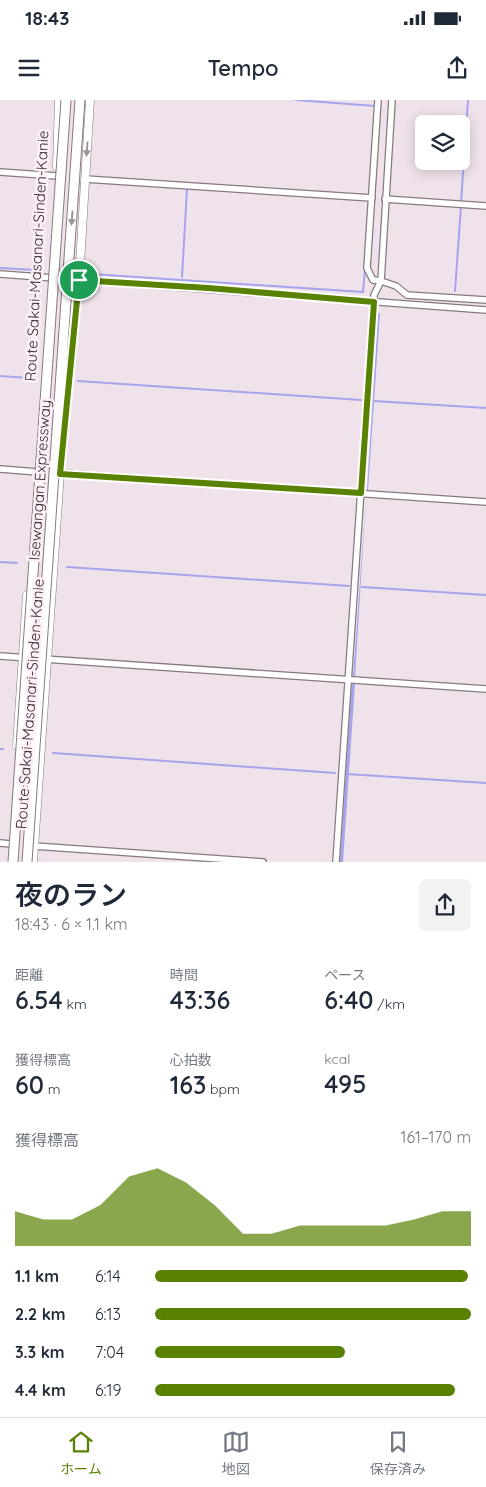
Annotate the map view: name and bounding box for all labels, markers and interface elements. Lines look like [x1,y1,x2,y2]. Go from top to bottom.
text: 18:43 [25,6,69,30]
icon: menu [15,54,43,82]
text: Tempo [207,54,279,82]
icon: share [443,54,471,82]
map controls [415,115,470,170]
button: layers [415,115,470,170]
street label: Route Sakai-Masanari-Sinden-Kanie [20,130,53,382]
one-way arrow [83,141,91,157]
one-way arrow [68,211,76,227]
pin [58,259,100,301]
icon: arrive [65,266,93,294]
street label: Isewangan Expressway [24,399,55,561]
street label: Route Sakai-Masanari-Sinden-Kanie [11,578,48,830]
text: 夜のラン [15,877,127,912]
button: share [419,879,471,931]
text: 18:43 · 6 × 1.1 km [15,914,128,934]
text: 距離 [15,966,43,984]
text: 時間 [170,966,198,984]
text: ペース [324,966,366,984]
text: 6.54 [15,984,63,1015]
text: 43:36 [170,984,230,1015]
text: 6:40 [324,984,374,1015]
text: km [63,995,87,1013]
text: /km [374,995,405,1013]
text: kcal [324,1050,350,1068]
text: 獲得標高 [15,1051,71,1069]
text: 心拍数 [170,1051,212,1069]
text: 495 [324,1068,366,1099]
text: 60 [15,1069,44,1100]
text: 163 [170,1069,206,1100]
text: m [44,1080,61,1098]
text: bpm [206,1080,240,1098]
text: 161–170 m [401,1127,471,1147]
text: 獲得標高 [15,1130,79,1150]
text: 1.1 km [15,1266,59,1286]
text: 6:14 [95,1266,121,1286]
text: 2.2 km [15,1304,66,1324]
text: 6:13 [95,1304,121,1324]
text: 3.3 km [15,1342,65,1362]
text: 7:04 [95,1342,124,1362]
text: 4.4 km [15,1380,66,1400]
text: 6:19 [95,1380,121,1400]
tab: ホーム [60,1428,102,1478]
tab: 地図 [222,1428,250,1478]
tab: 保存済み [370,1428,426,1478]

